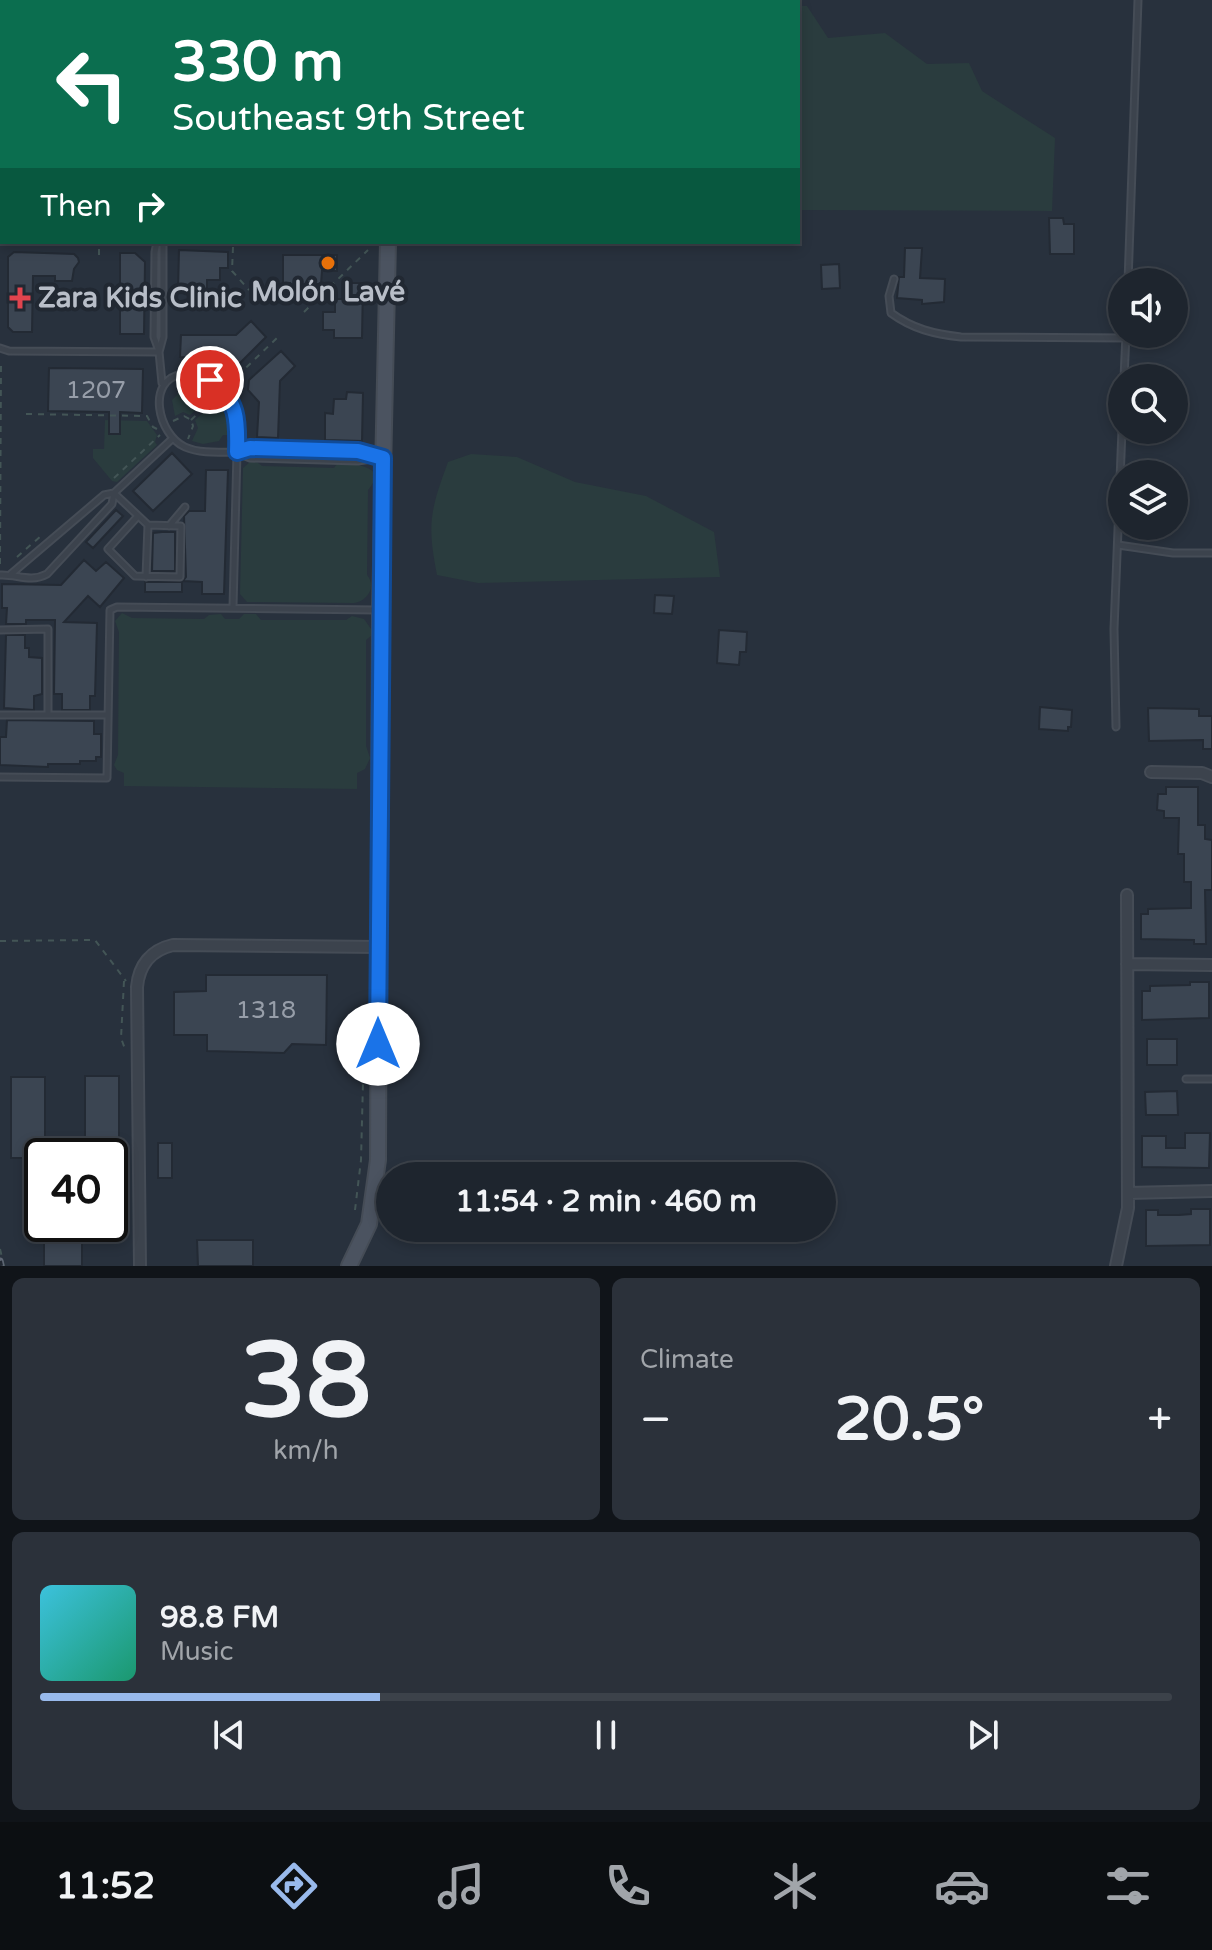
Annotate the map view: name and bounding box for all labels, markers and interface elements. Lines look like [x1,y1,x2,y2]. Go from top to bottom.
text: 330 m [172,29,343,96]
icon: left [40,32,144,136]
text: Southeast 9th Street [172,97,525,140]
icon: right [128,184,172,228]
text: Then [40,188,112,225]
marker: Molón Lavé [319,254,337,272]
map controls [1108,268,1188,540]
button: sound [1108,268,1188,348]
place label: Molón Lavé [251,275,405,309]
place label: Zara Kids Clinic [38,281,242,315]
marker: Zara Kids Clinic [9,287,31,309]
pin [176,346,244,414]
icon: arrive [188,358,232,402]
button: search [1108,364,1188,444]
house number: 1207 [66,376,126,405]
button: layers [1108,460,1188,540]
house number: 1318 [236,996,296,1025]
position arrow [336,1002,420,1086]
speed limit sign: 40 [24,1138,128,1242]
text: 11:54 · 2 min · 460 m [455,1183,757,1220]
text: 38 [241,1320,371,1445]
text: Climate [640,1344,734,1375]
text: 20.5° [834,1384,984,1456]
text: − [640,1394,671,1447]
text: + [1147,1394,1172,1447]
text: km/h [273,1435,339,1466]
text: 98.8 FM [160,1599,279,1636]
text: Music [160,1636,233,1667]
icon: previous [207,1713,251,1757]
icon: pause [584,1713,628,1757]
icon: next [961,1713,1005,1757]
icon: directions [266,1858,322,1914]
icon: music [433,1858,489,1914]
icon: phone [600,1858,656,1914]
icon: climate [767,1858,823,1914]
icon: car [934,1858,990,1914]
icon: filters [1100,1858,1156,1914]
text: 11:52 [55,1865,155,1908]

